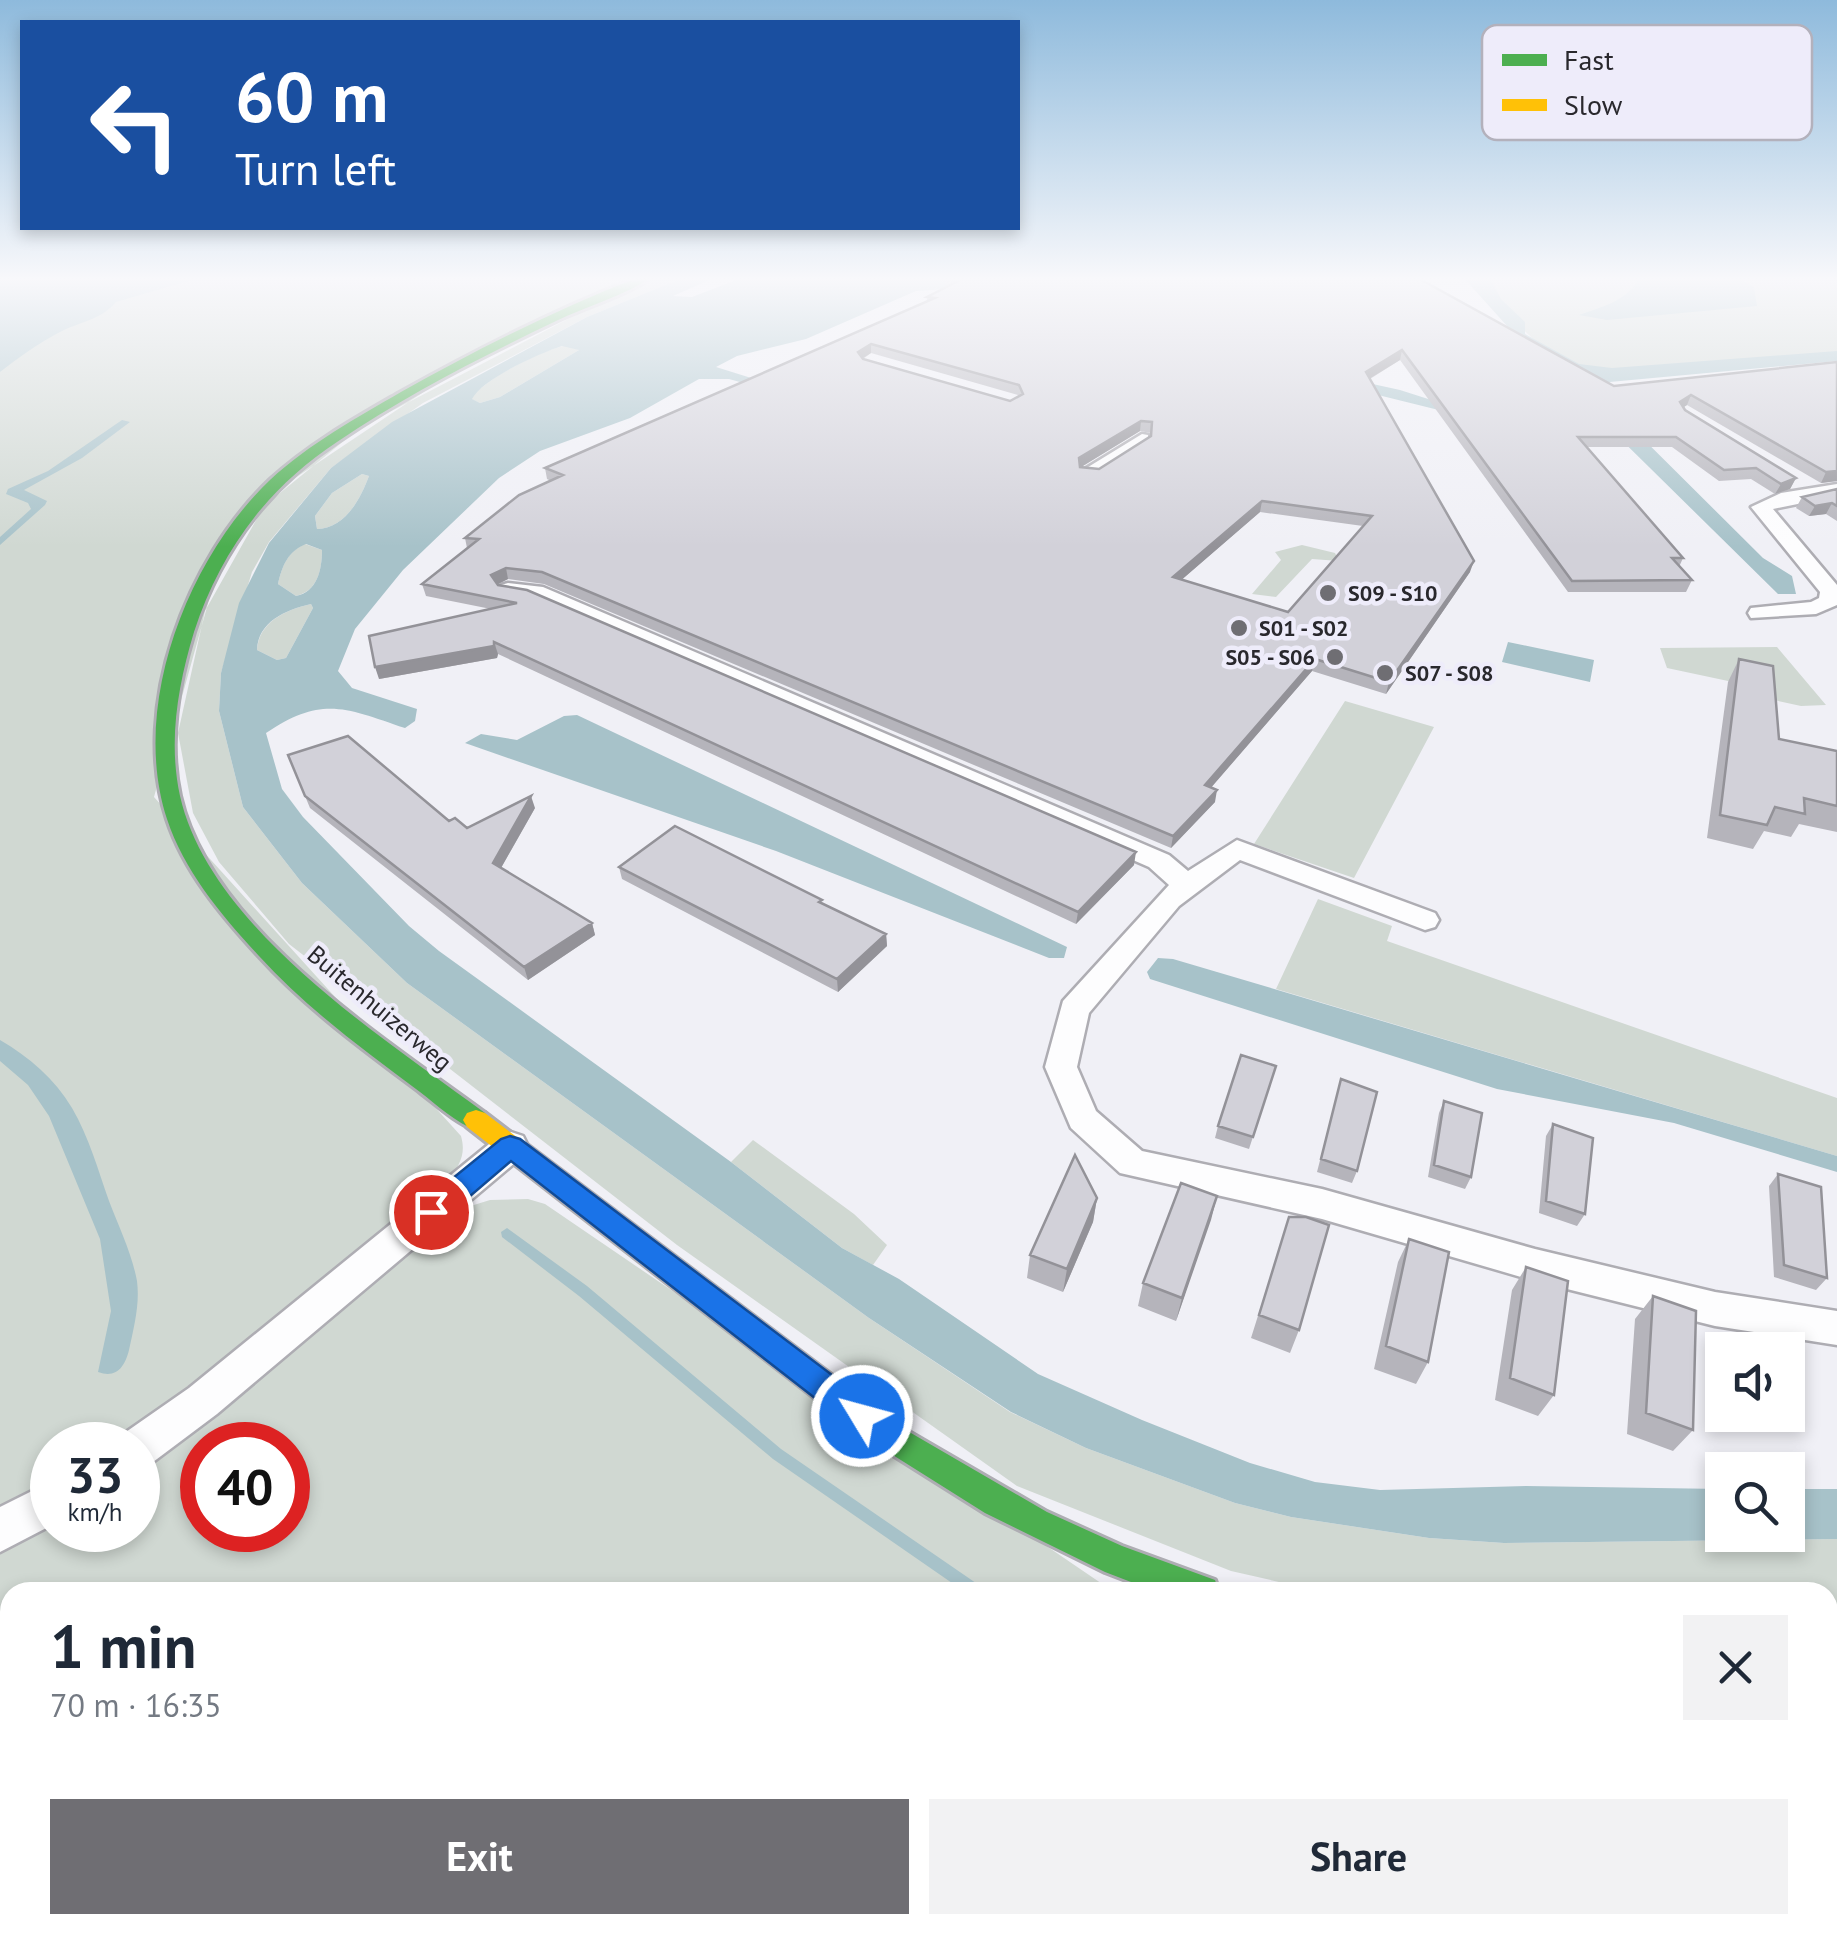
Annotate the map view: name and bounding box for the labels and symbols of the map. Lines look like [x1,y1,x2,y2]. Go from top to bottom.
legend [1482,25,1812,140]
text: Fast [1564,41,1614,78]
text: Slow [1564,86,1623,123]
place label: S09 - S10 [1348,579,1438,607]
marker: S09 - S10 [1317,582,1339,604]
place label: S01 - S02 [1259,614,1349,642]
marker: S01 - S02 [1228,617,1250,639]
place label: S05 - S06 [1225,643,1315,671]
marker: S05 - S06 [1324,646,1346,668]
place label: S07 - S08 [1405,659,1493,687]
marker: S07 - S08 [1374,662,1396,684]
street label: Buitenhuizerweg [301,938,459,1078]
pin [389,1170,474,1255]
position arrow [810,1364,914,1468]
speed limit sign: 40 [180,1422,310,1552]

